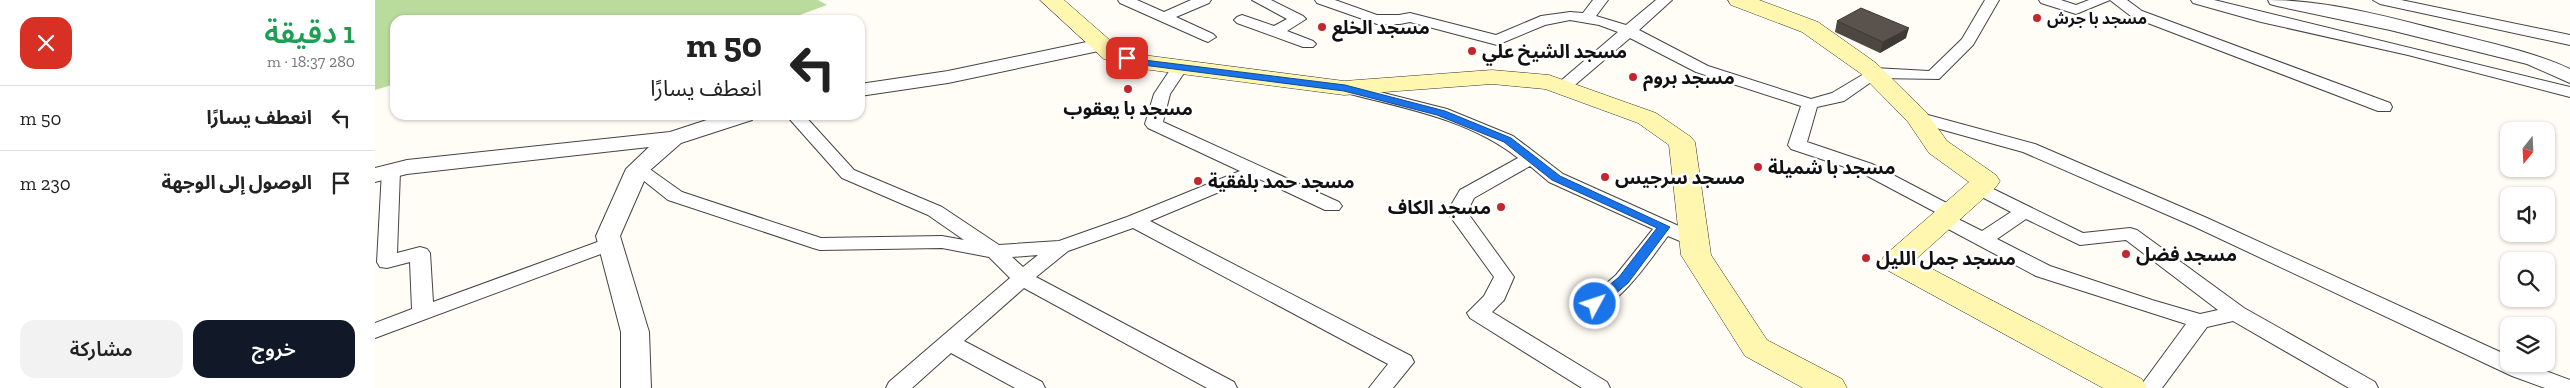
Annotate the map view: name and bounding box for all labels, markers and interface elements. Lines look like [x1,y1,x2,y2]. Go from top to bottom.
place label: مسجد با جرش [2047,9,2147,28]
marker: مسجد با جرش [2031,12,2043,24]
text: 1 دقيقة [264,15,355,51]
place label: مسجد الخلع [1332,16,1430,42]
button: close [20,17,72,69]
marker: مسجد الخلع [1316,21,1328,33]
text: 50 m [686,24,762,66]
icon: left [780,35,845,100]
pin [1106,37,1148,79]
place label: مسجد الشيخ علي [1482,40,1627,66]
icon: arrive [1113,44,1141,72]
marker: مسجد الشيخ علي [1466,45,1478,57]
text: 280 m · 18:37 [267,52,355,71]
place label: مسجد بروم [1643,66,1735,92]
marker: مسجد بروم [1627,71,1639,83]
text: انعطف يسارًا [650,75,762,102]
marker: مسجد با يعقوب [1122,83,1134,95]
place label: مسجد با يعقوب [1063,97,1193,120]
icon: left [327,104,355,132]
text: انعطف يسارًا [206,106,312,129]
text: 50 m [20,107,61,130]
north arrow [2500,122,2555,178]
map controls [2500,122,2555,372]
place label: مسجد با شميلة [1768,156,1896,179]
marker: مسجد با شميلة [1752,161,1764,173]
place label: مسجد سرجيس [1615,166,1745,189]
icon: arrive [327,169,355,197]
place label: مسجد حمد بلفقية [1208,170,1354,193]
text: الوصول إلى الوجهة [161,171,312,194]
marker: مسجد سرجيس [1599,171,1611,183]
text: 230 m [20,172,71,195]
marker: مسجد حمد بلفقية [1192,175,1204,187]
button: sound [2500,187,2555,242]
place label: مسجد الكاف [1388,196,1491,219]
marker: مسجد الكاف [1495,201,1507,213]
place label: مسجد فضل [2136,243,2237,266]
place label: مسجد جمل الليل [1876,247,2016,270]
marker: مسجد فضل [2120,248,2132,260]
marker: مسجد جمل الليل [1860,252,1872,264]
button: search [2500,252,2555,307]
position arrow [1568,277,1620,329]
button: layers [2500,317,2555,372]
button: مشاركة [20,320,183,378]
button: خروج [193,320,355,378]

